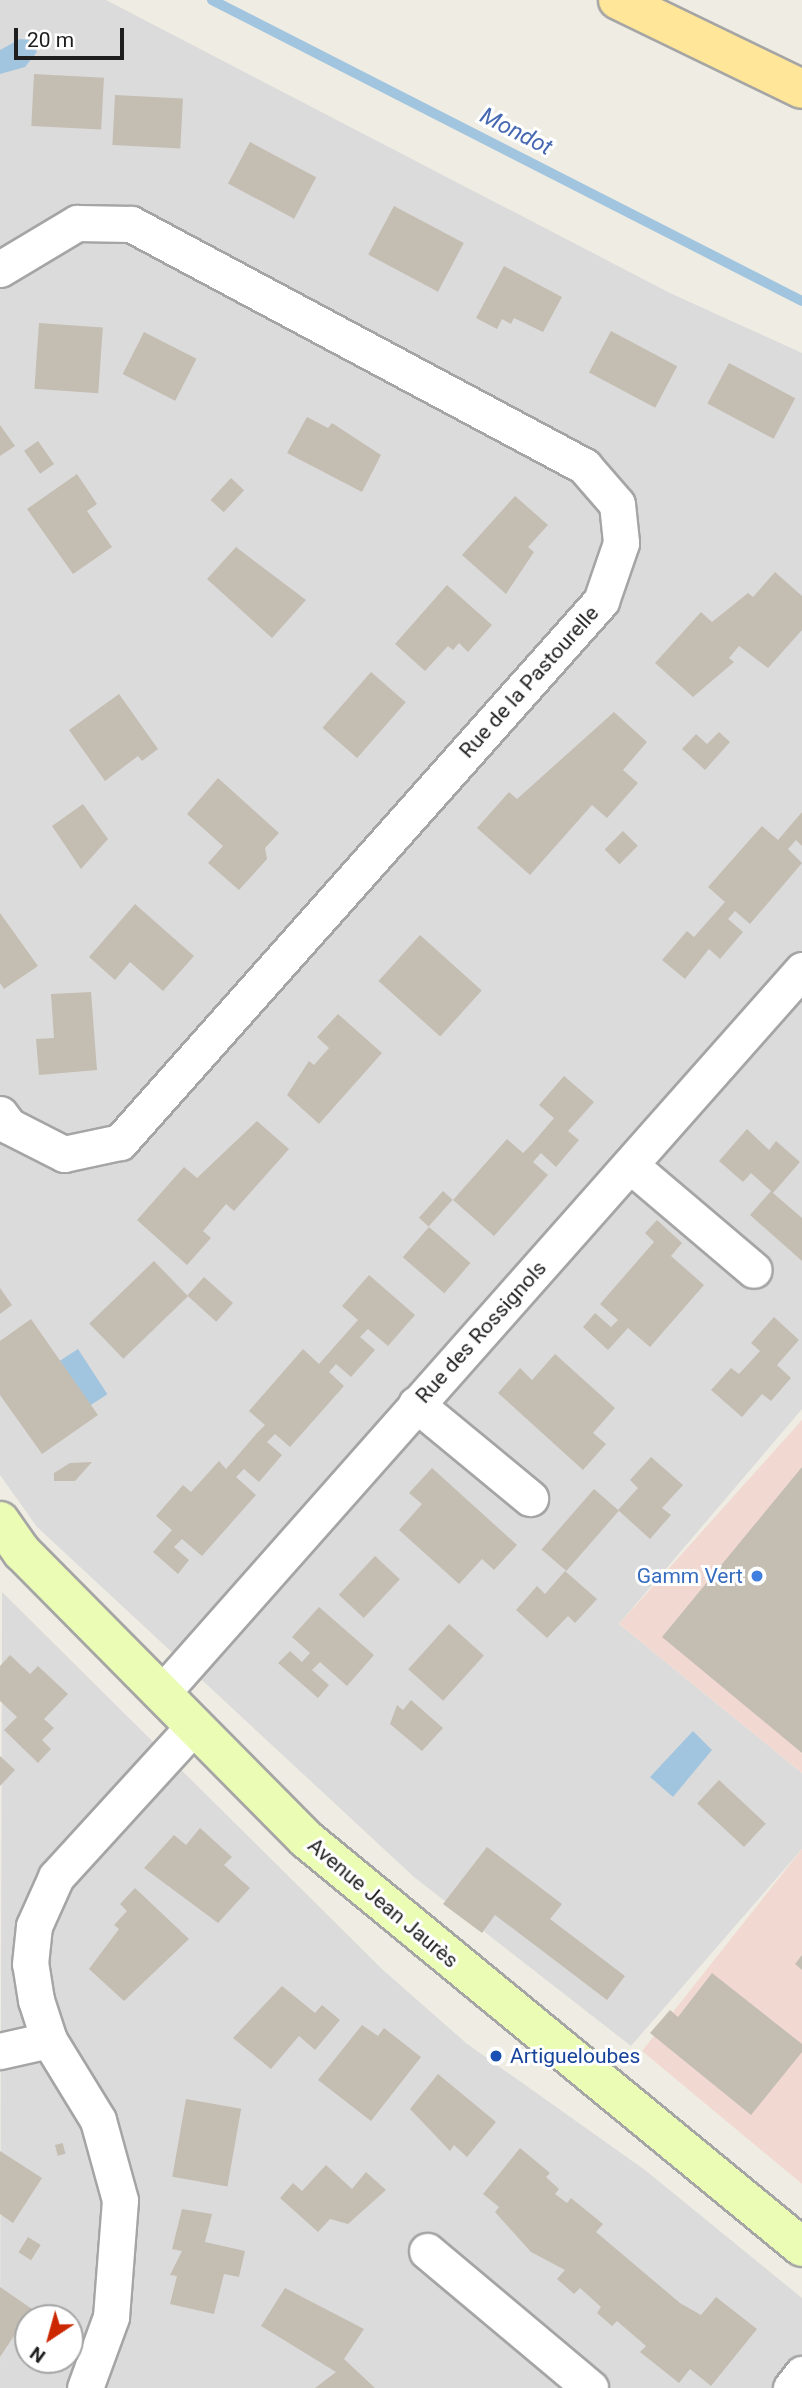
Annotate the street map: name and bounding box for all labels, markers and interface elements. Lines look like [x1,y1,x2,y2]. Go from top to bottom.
scale bar [18,14,128,58]
text: 20 m [27,28,74,52]
water label: Mondot [475,102,557,162]
street label: Rue de la Pastourelle [454,601,604,763]
street label: Rue des Rossignols [410,1256,552,1408]
place label: Gamm Vert [637,1563,743,1589]
marker: Gamm Vert [749,1568,765,1584]
street label: Avenue Jean Jaurès [303,1833,463,1973]
place label: Artigueloubes [510,2043,640,2069]
marker: Artigueloubes [488,2048,504,2064]
north arrow [14,2304,84,2374]
text: N [25,2342,50,2368]

